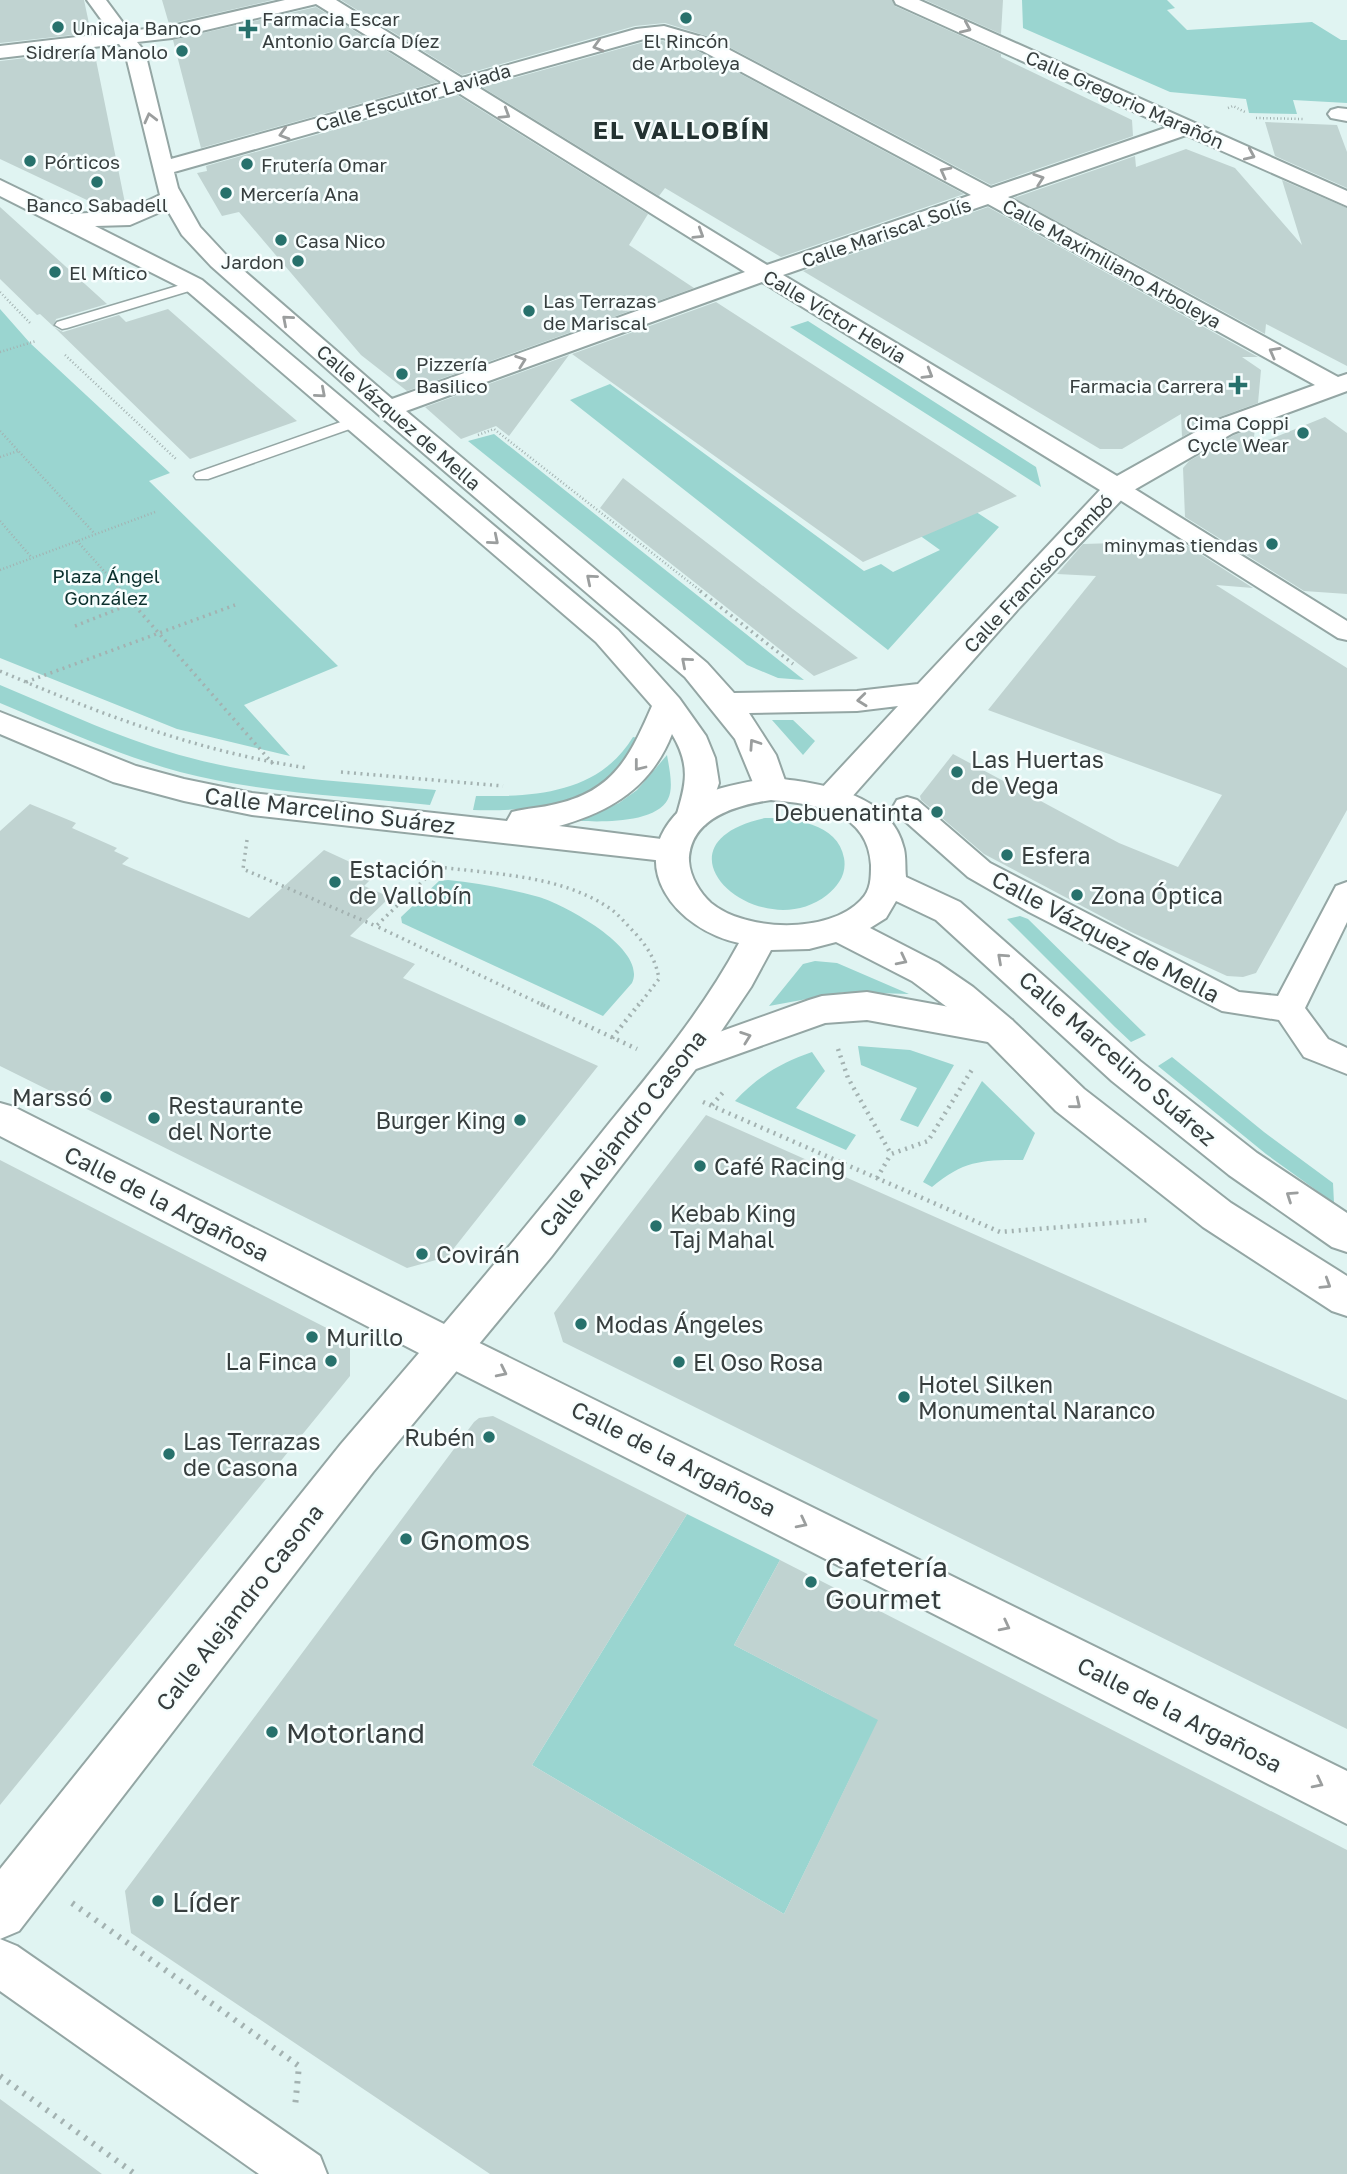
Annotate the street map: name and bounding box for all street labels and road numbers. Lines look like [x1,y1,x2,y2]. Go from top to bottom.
street label: Calle Gregorio Marañón [1022,45,1228,153]
street label: Calle Escultor Laviada [313,58,513,136]
street label: Calle Mariscal Solís [798,192,974,272]
street label: Calle Maximiliano Arboleya [999,193,1225,333]
street label: Calle Víctor Hevia [760,264,910,368]
street label: Calle Vázquez de Mella [312,340,486,494]
street label: Calle Francisco Cambó [959,489,1117,657]
street label: Calle Marcelino Suárez [203,781,457,839]
street label: Calle Vázquez de Mella [987,864,1225,1008]
street label: Calle Marcelino Suárez [1014,965,1222,1151]
street label: Calle Alejandro Casona [532,1024,712,1242]
street label: Calle de la Argañosa [60,1139,274,1267]
street label: Calle de la Argañosa [567,1394,781,1522]
street label: Calle Alejandro Casona [149,1498,329,1716]
street label: Calle de la Argañosa [1073,1650,1287,1778]

